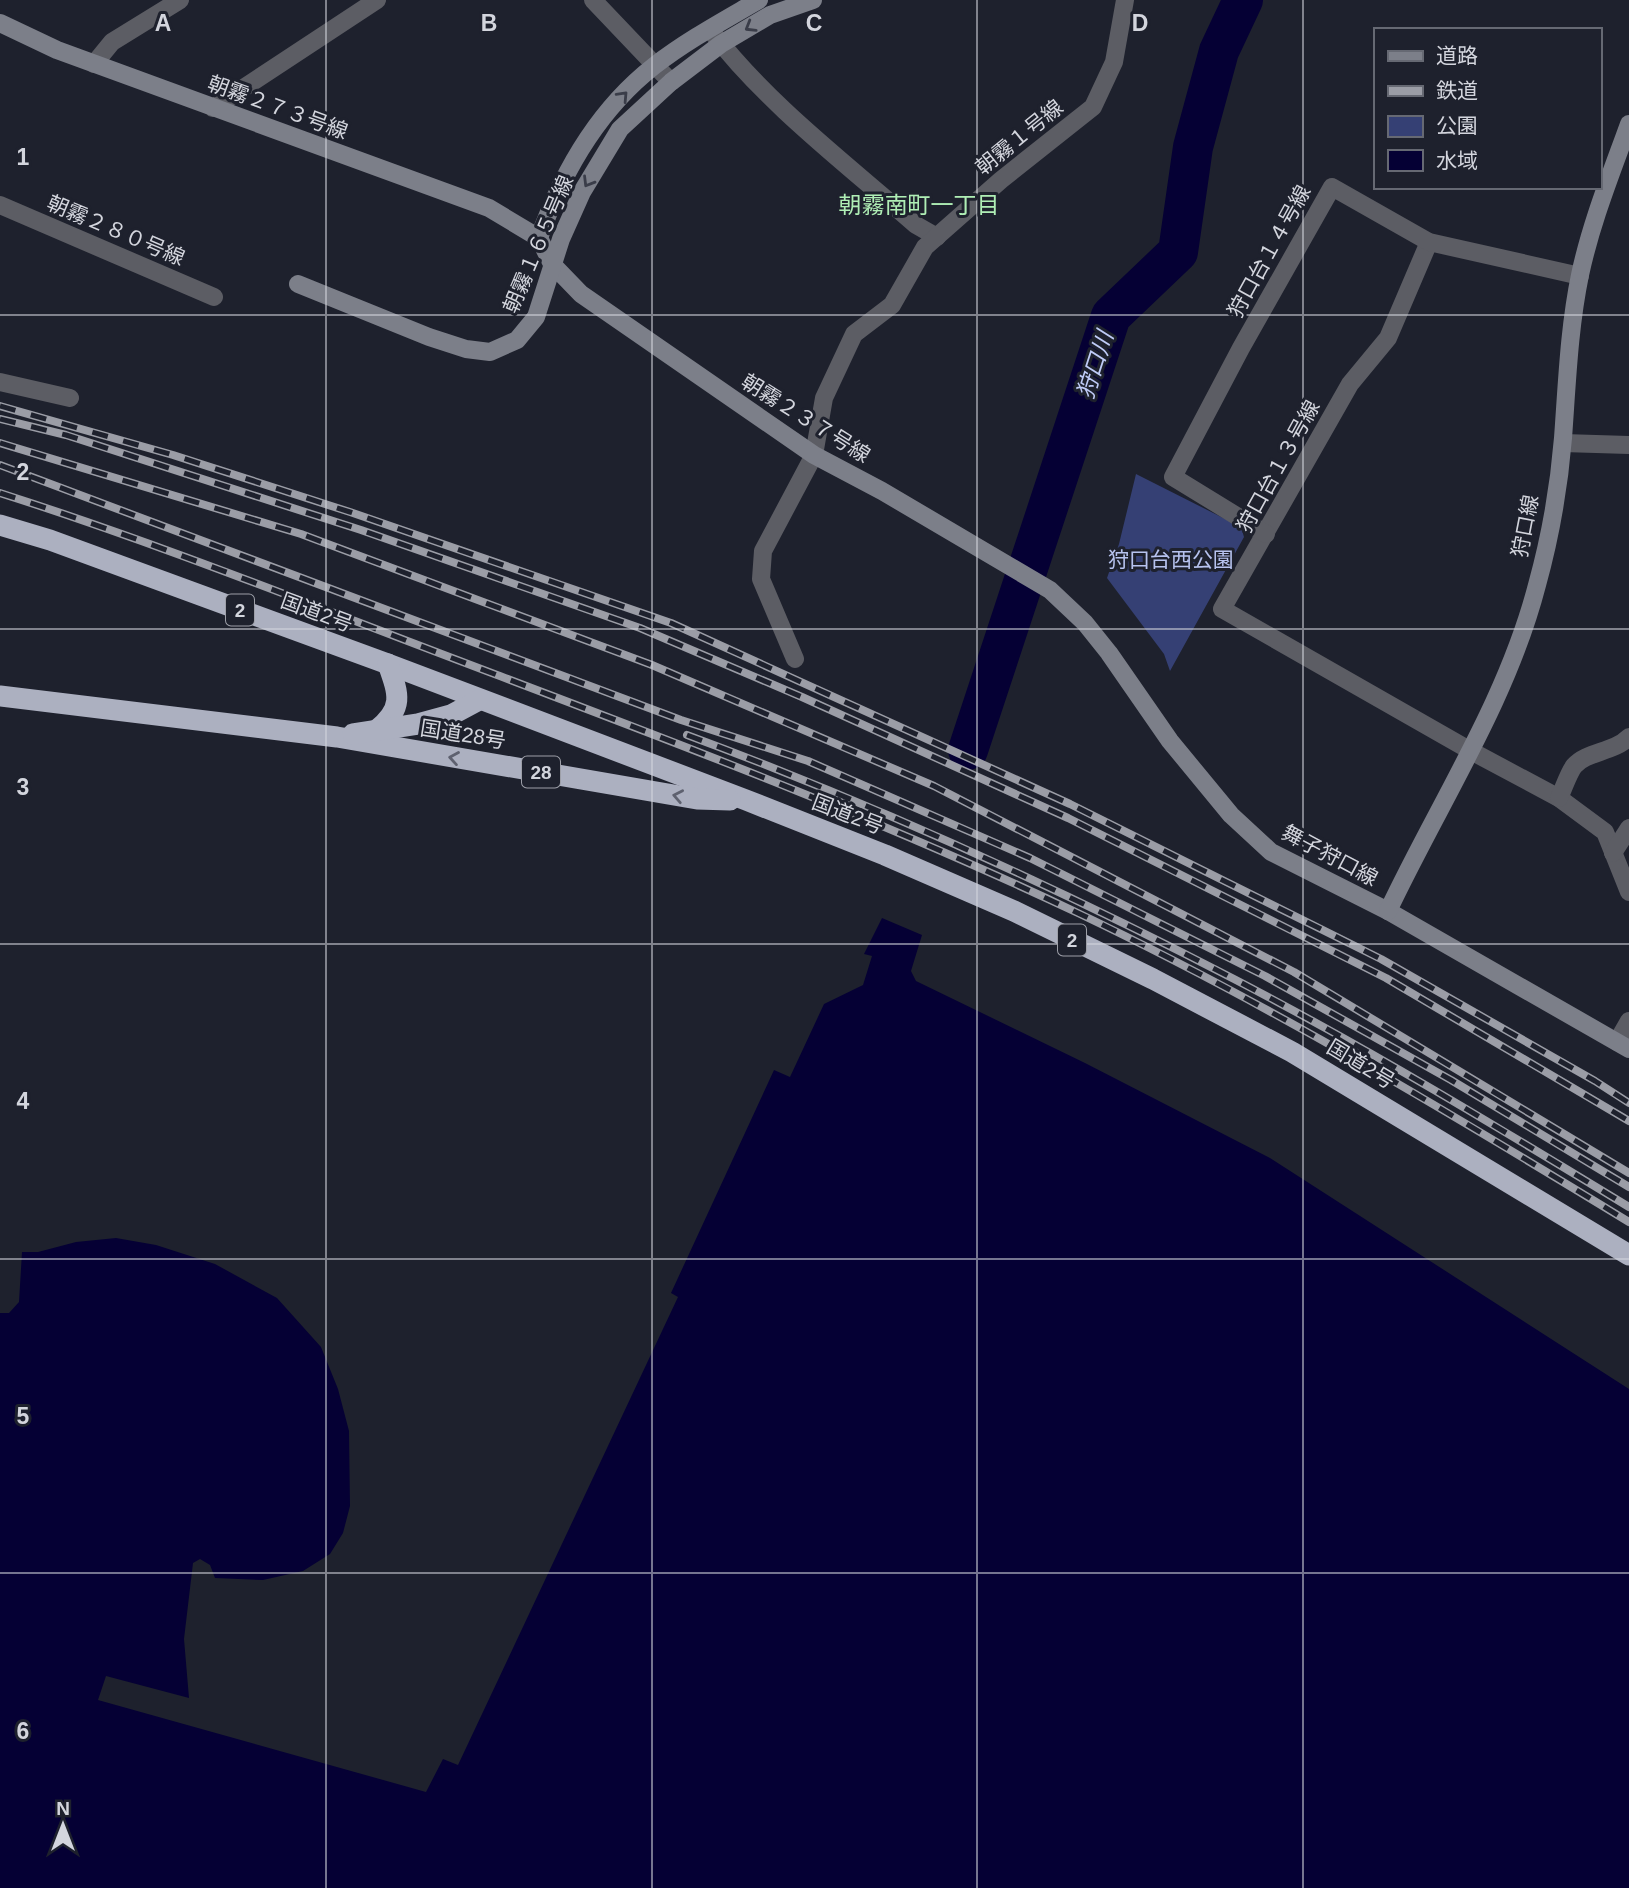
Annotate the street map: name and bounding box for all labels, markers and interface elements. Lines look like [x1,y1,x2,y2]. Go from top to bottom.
text: A [155,10,171,36]
text: B [481,10,497,36]
text: C [806,10,822,36]
text: D [1132,10,1148,36]
one-way arrow [745,19,758,32]
legend [1374,28,1601,189]
text: 道路 [1436,44,1478,67]
street label: 朝霧２７３号線 [205,71,351,143]
text: 鉄道 [1436,79,1478,102]
one-way arrow [615,91,627,104]
street label: 朝霧１号線 [971,95,1067,179]
text: 公園 [1436,114,1478,137]
text: 1 [17,144,30,170]
text: 水域 [1436,149,1478,172]
street label: 朝霧１６５号線 [499,172,577,316]
one-way arrow [583,174,596,187]
street label: 狩口台１４号線 [1223,181,1315,321]
street label: 朝霧２８０号線 [44,191,188,269]
district label: 朝霧南町一丁目 [839,192,1000,218]
water label: 狩口川 [1072,325,1119,402]
street label: 朝霧２３７号線 [738,369,874,467]
street label: 狩口台１３号線 [1232,396,1324,536]
text: 2 [17,459,29,485]
street label: 狩口線 [1508,493,1542,559]
park label: 狩口台西公園 [1108,548,1234,571]
street label: 国道2号 [278,588,356,636]
road number: 2 [226,594,254,625]
street label: 国道28号 [419,716,507,752]
one-way arrow [448,752,460,767]
road number: 28 [522,757,560,788]
text: 3 [17,774,29,800]
one-way arrow [672,789,684,804]
street label: 国道2号 [809,790,887,838]
street label: 舞子狩口線 [1278,820,1382,890]
road number: 2 [1058,924,1086,956]
street label: 国道2号 [1323,1035,1399,1093]
text: 4 [17,1088,30,1114]
text: 5 [17,1403,30,1429]
text: 6 [17,1718,29,1744]
north arrow [28,1790,98,1860]
text: N [56,1798,70,1819]

